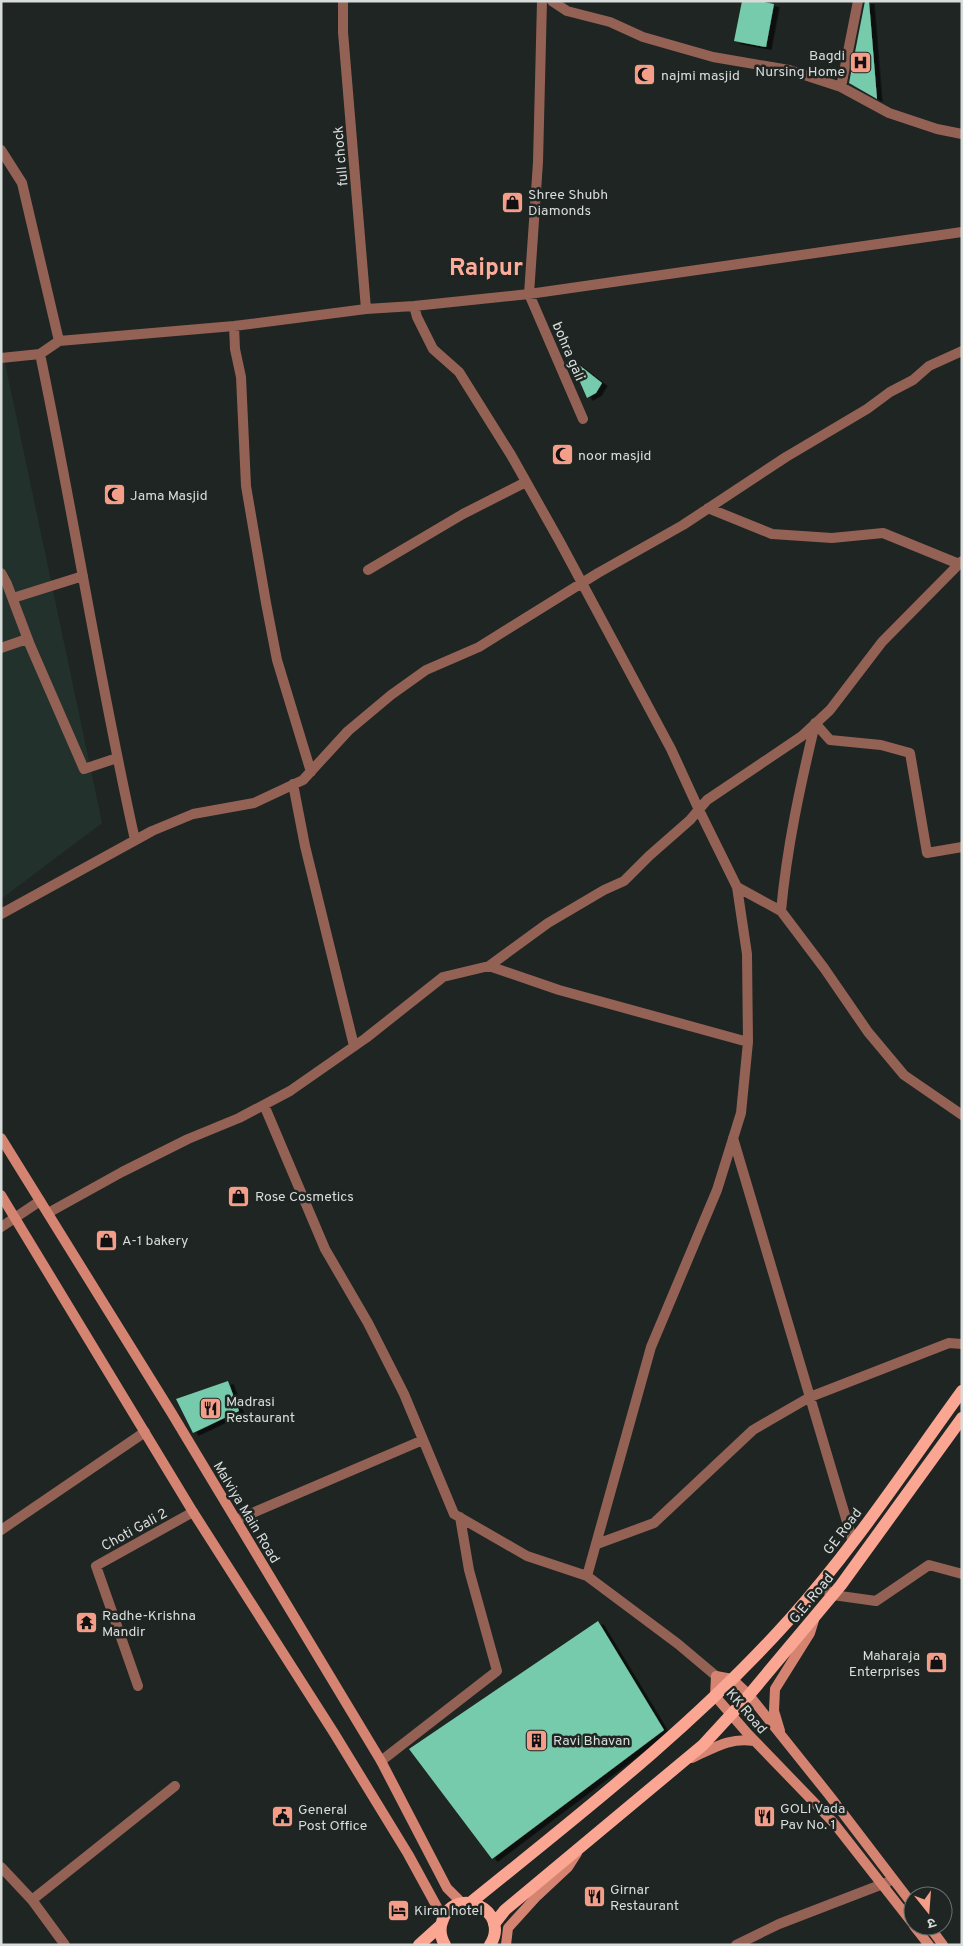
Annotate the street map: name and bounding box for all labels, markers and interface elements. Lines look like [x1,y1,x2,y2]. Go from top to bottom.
place label: Bagdi Nursing Home [755,48,845,81]
hospital icon: Bagdi Nursing Home [849,51,873,75]
mosque icon: najmi masjid [633,63,657,87]
place label: najmi masjid [661,68,740,85]
street label: full chock [330,125,353,187]
place label: Shree Shubh Diamonds [528,187,608,220]
shop icon: Shree Shubh Diamonds [500,190,524,214]
district label: Raipur [449,254,523,284]
street label: bohra gali [548,320,588,384]
mosque icon: noor masjid [550,443,574,467]
place label: noor masjid [578,448,651,465]
mosque icon: Jama Masjid [102,483,126,507]
place label: Jama Masjid [130,488,208,505]
shop icon: Rose Cosmetics [227,1184,251,1208]
place label: Rose Cosmetics [255,1189,354,1206]
shop icon: A-1 bakery [94,1228,118,1252]
place label: A-1 bakery [122,1233,189,1250]
place label: Madrasi Restaurant [226,1394,295,1427]
restaurant icon: Madrasi Restaurant [198,1397,222,1421]
street label: Malviya Main Road [209,1459,283,1567]
street label: Choti Gali 2 [99,1505,171,1555]
street label: GE Road [820,1505,866,1558]
street label: G.E. Road [786,1571,838,1627]
place label: Radhe-Krishna Mandir [102,1608,196,1641]
temple icon: Radhe-Krishna Mandir [74,1611,98,1635]
place label: Maharaja Enterprises [849,1648,920,1681]
shop icon: Maharaja Enterprises [924,1651,948,1675]
street label: KK Road [722,1686,770,1738]
building icon: Ravi Bhavan [525,1728,549,1752]
place label: Ravi Bhavan [553,1733,630,1750]
place label: GOLI Vada Pav No. 1 [780,1801,845,1834]
place label: General Post Office [298,1802,367,1835]
restaurant icon: GOLI Vada Pav No. 1 [752,1804,776,1828]
public building icon: General Post Office [270,1805,294,1829]
place label: Girnar Restaurant [610,1882,679,1915]
restaurant icon: Girnar Restaurant [582,1885,606,1909]
north arrow [903,1886,953,1936]
hotel icon: Kiran hotel [386,1898,410,1922]
place label: Kiran hotel [414,1903,483,1920]
text: उ [924,1913,938,1932]

